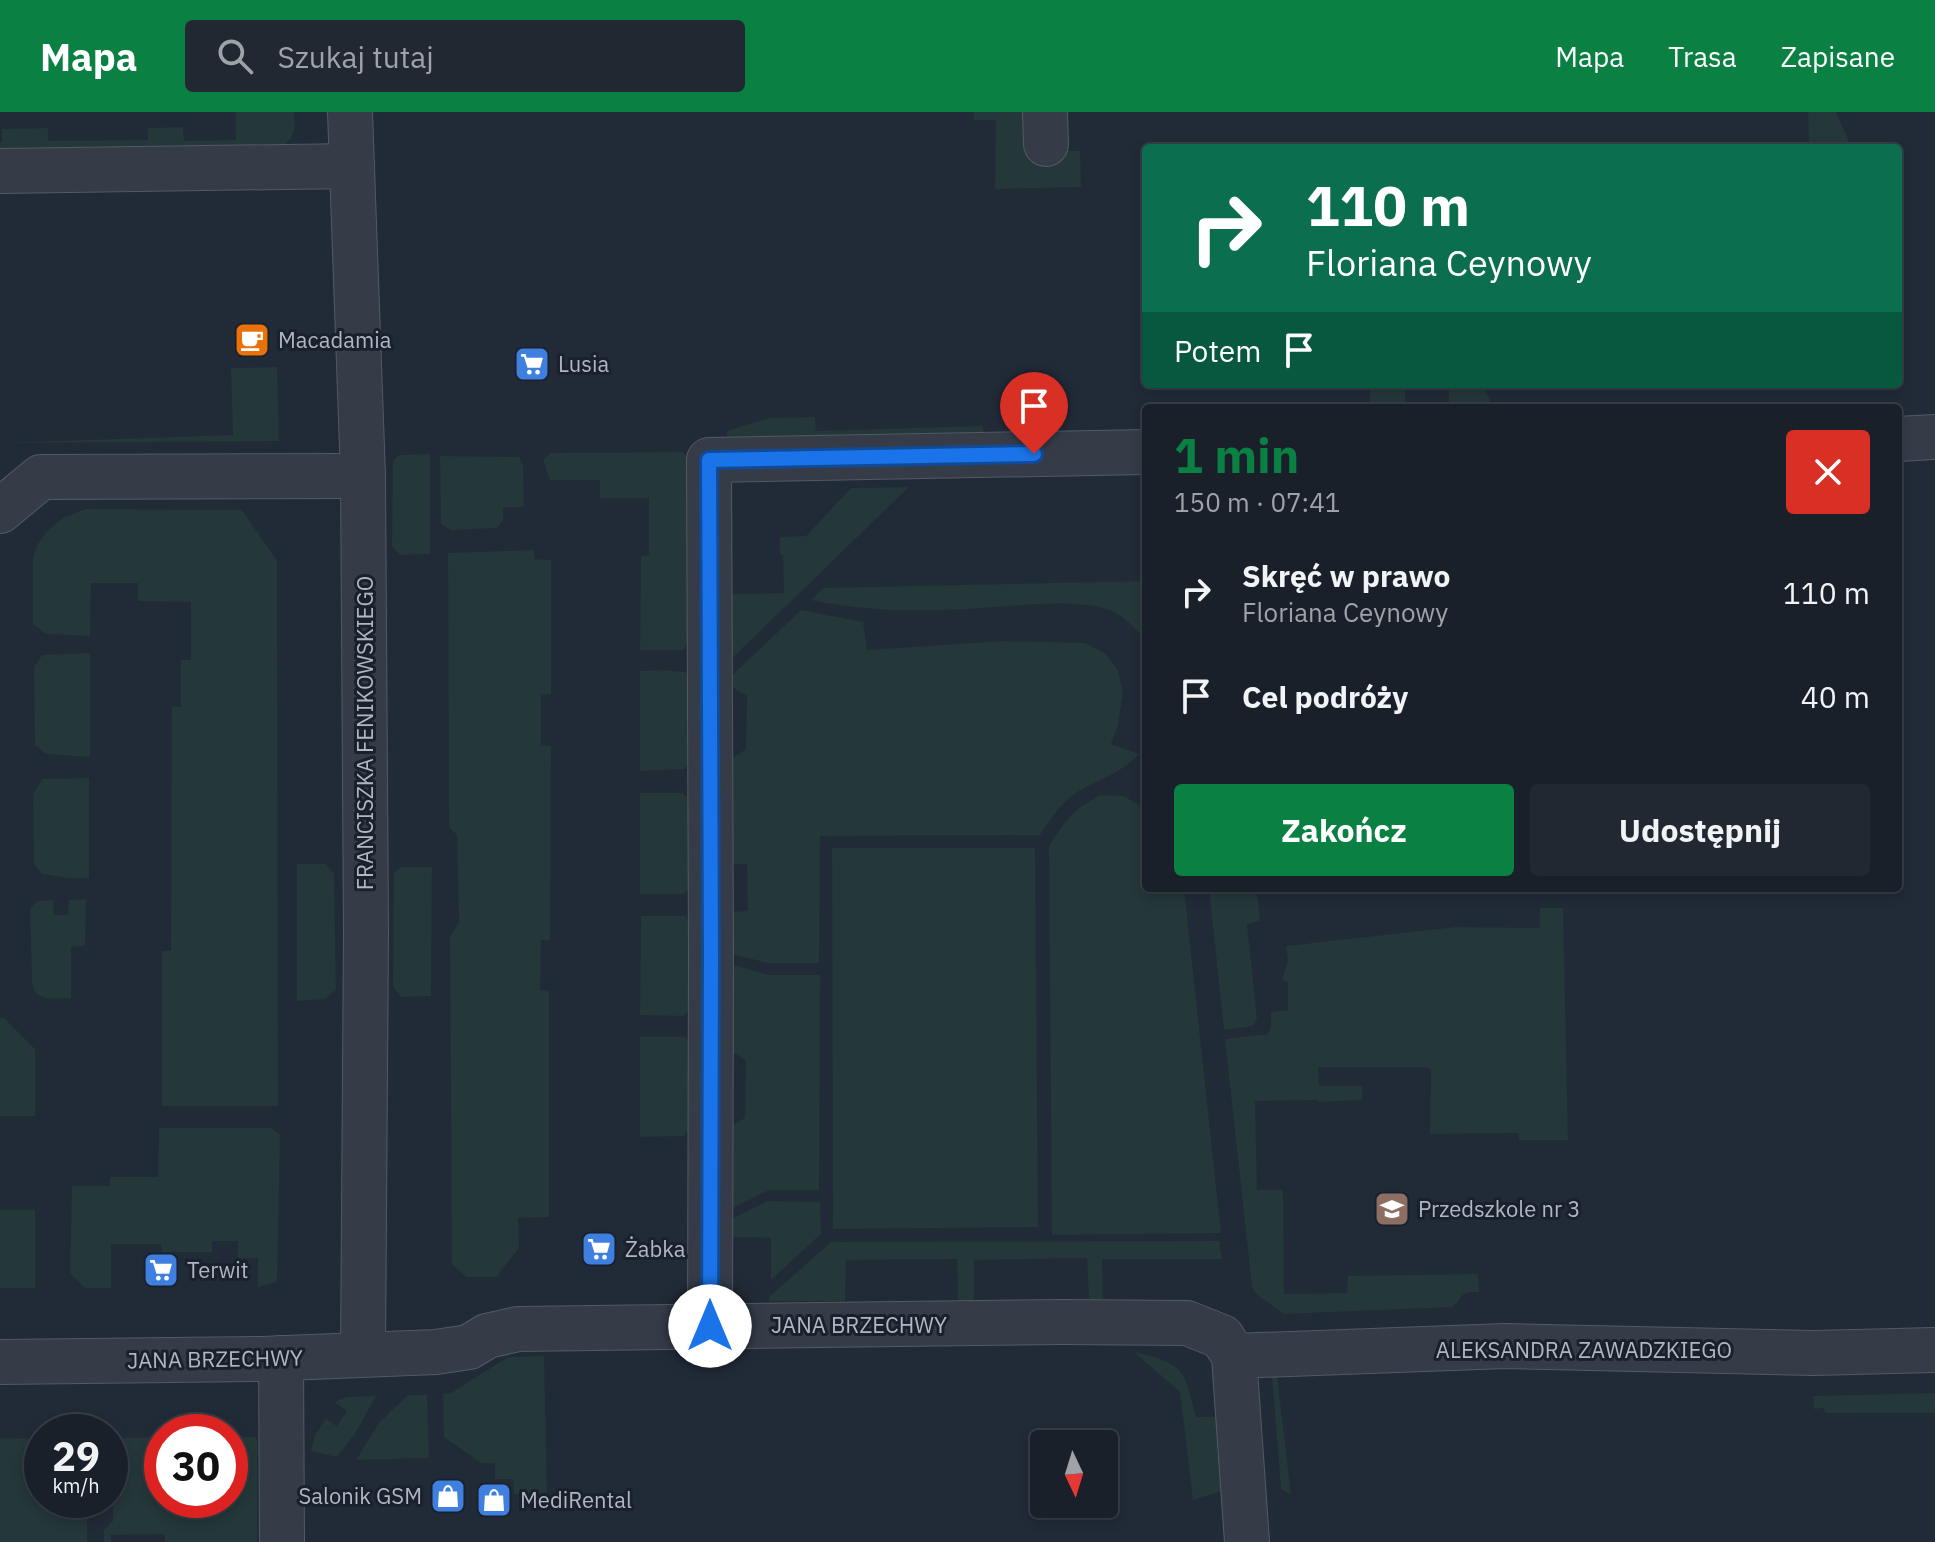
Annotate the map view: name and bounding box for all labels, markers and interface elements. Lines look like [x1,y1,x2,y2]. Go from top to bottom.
search box [185,20,745,92]
text: Mapa [40,32,137,81]
icon: search [213,34,257,78]
text: Szukaj tutaj [277,37,434,76]
text: Mapa [1555,38,1624,75]
text: Trasa [1668,38,1737,75]
text: Zapisane [1781,38,1895,75]
text: 110 m [1306,169,1470,241]
icon: right [1174,176,1278,280]
text: Floriana Ceynowy [1306,239,1592,286]
cafe icon: Macadamia [233,321,271,359]
place label: Macadamia [278,325,392,354]
icon: arrive [1277,328,1321,372]
text: Potem [1174,331,1261,370]
supermarket icon: Lusia [513,345,551,383]
place label: Lusia [558,349,610,378]
pin [1000,372,1068,454]
icon: arrive [1012,384,1056,428]
text: 1 min [1174,424,1299,486]
button: close [1786,430,1870,514]
text: 150 m · 07:41 [1174,485,1340,519]
text: Skręć w prawo [1242,556,1450,595]
icon: right [1174,570,1218,614]
text: 110 m [1783,573,1870,612]
street label: FRANCISZKA FENIKOWSKIEGO [350,576,379,890]
text: Floriana Ceynowy [1242,595,1448,629]
icon: arrive [1174,674,1218,718]
text: Cel podróży [1242,677,1408,716]
text: 40 m [1801,677,1870,716]
button: Zakończ [1174,784,1514,876]
button: Udostępnij [1530,784,1870,876]
school or university icon: Przedszkole nr 3 [1373,1190,1411,1228]
place label: Przedszkole nr 3 [1418,1194,1580,1223]
supermarket icon: Żabka [580,1230,618,1268]
place label: Żabka [625,1234,686,1263]
supermarket icon: Terwit [142,1251,180,1289]
place label: Terwit [187,1255,249,1284]
position arrow [668,1284,752,1368]
street label: JANA BRZECHWY [771,1310,947,1339]
street label: ALEKSANDRA ZAWADZKIEGO [1436,1335,1732,1364]
street label: JANA BRZECHWY [127,1342,303,1375]
speed limit sign: 30 [144,1414,248,1518]
text: 29 [52,1430,100,1482]
north arrow [1030,1430,1118,1518]
map controls [1030,1430,1118,1518]
text: km/h [52,1472,100,1499]
shop icon: Salonik GSM [429,1477,467,1515]
place label: Salonik GSM [298,1481,422,1510]
shop icon: MediRental [475,1481,513,1519]
place label: MediRental [520,1485,632,1514]

